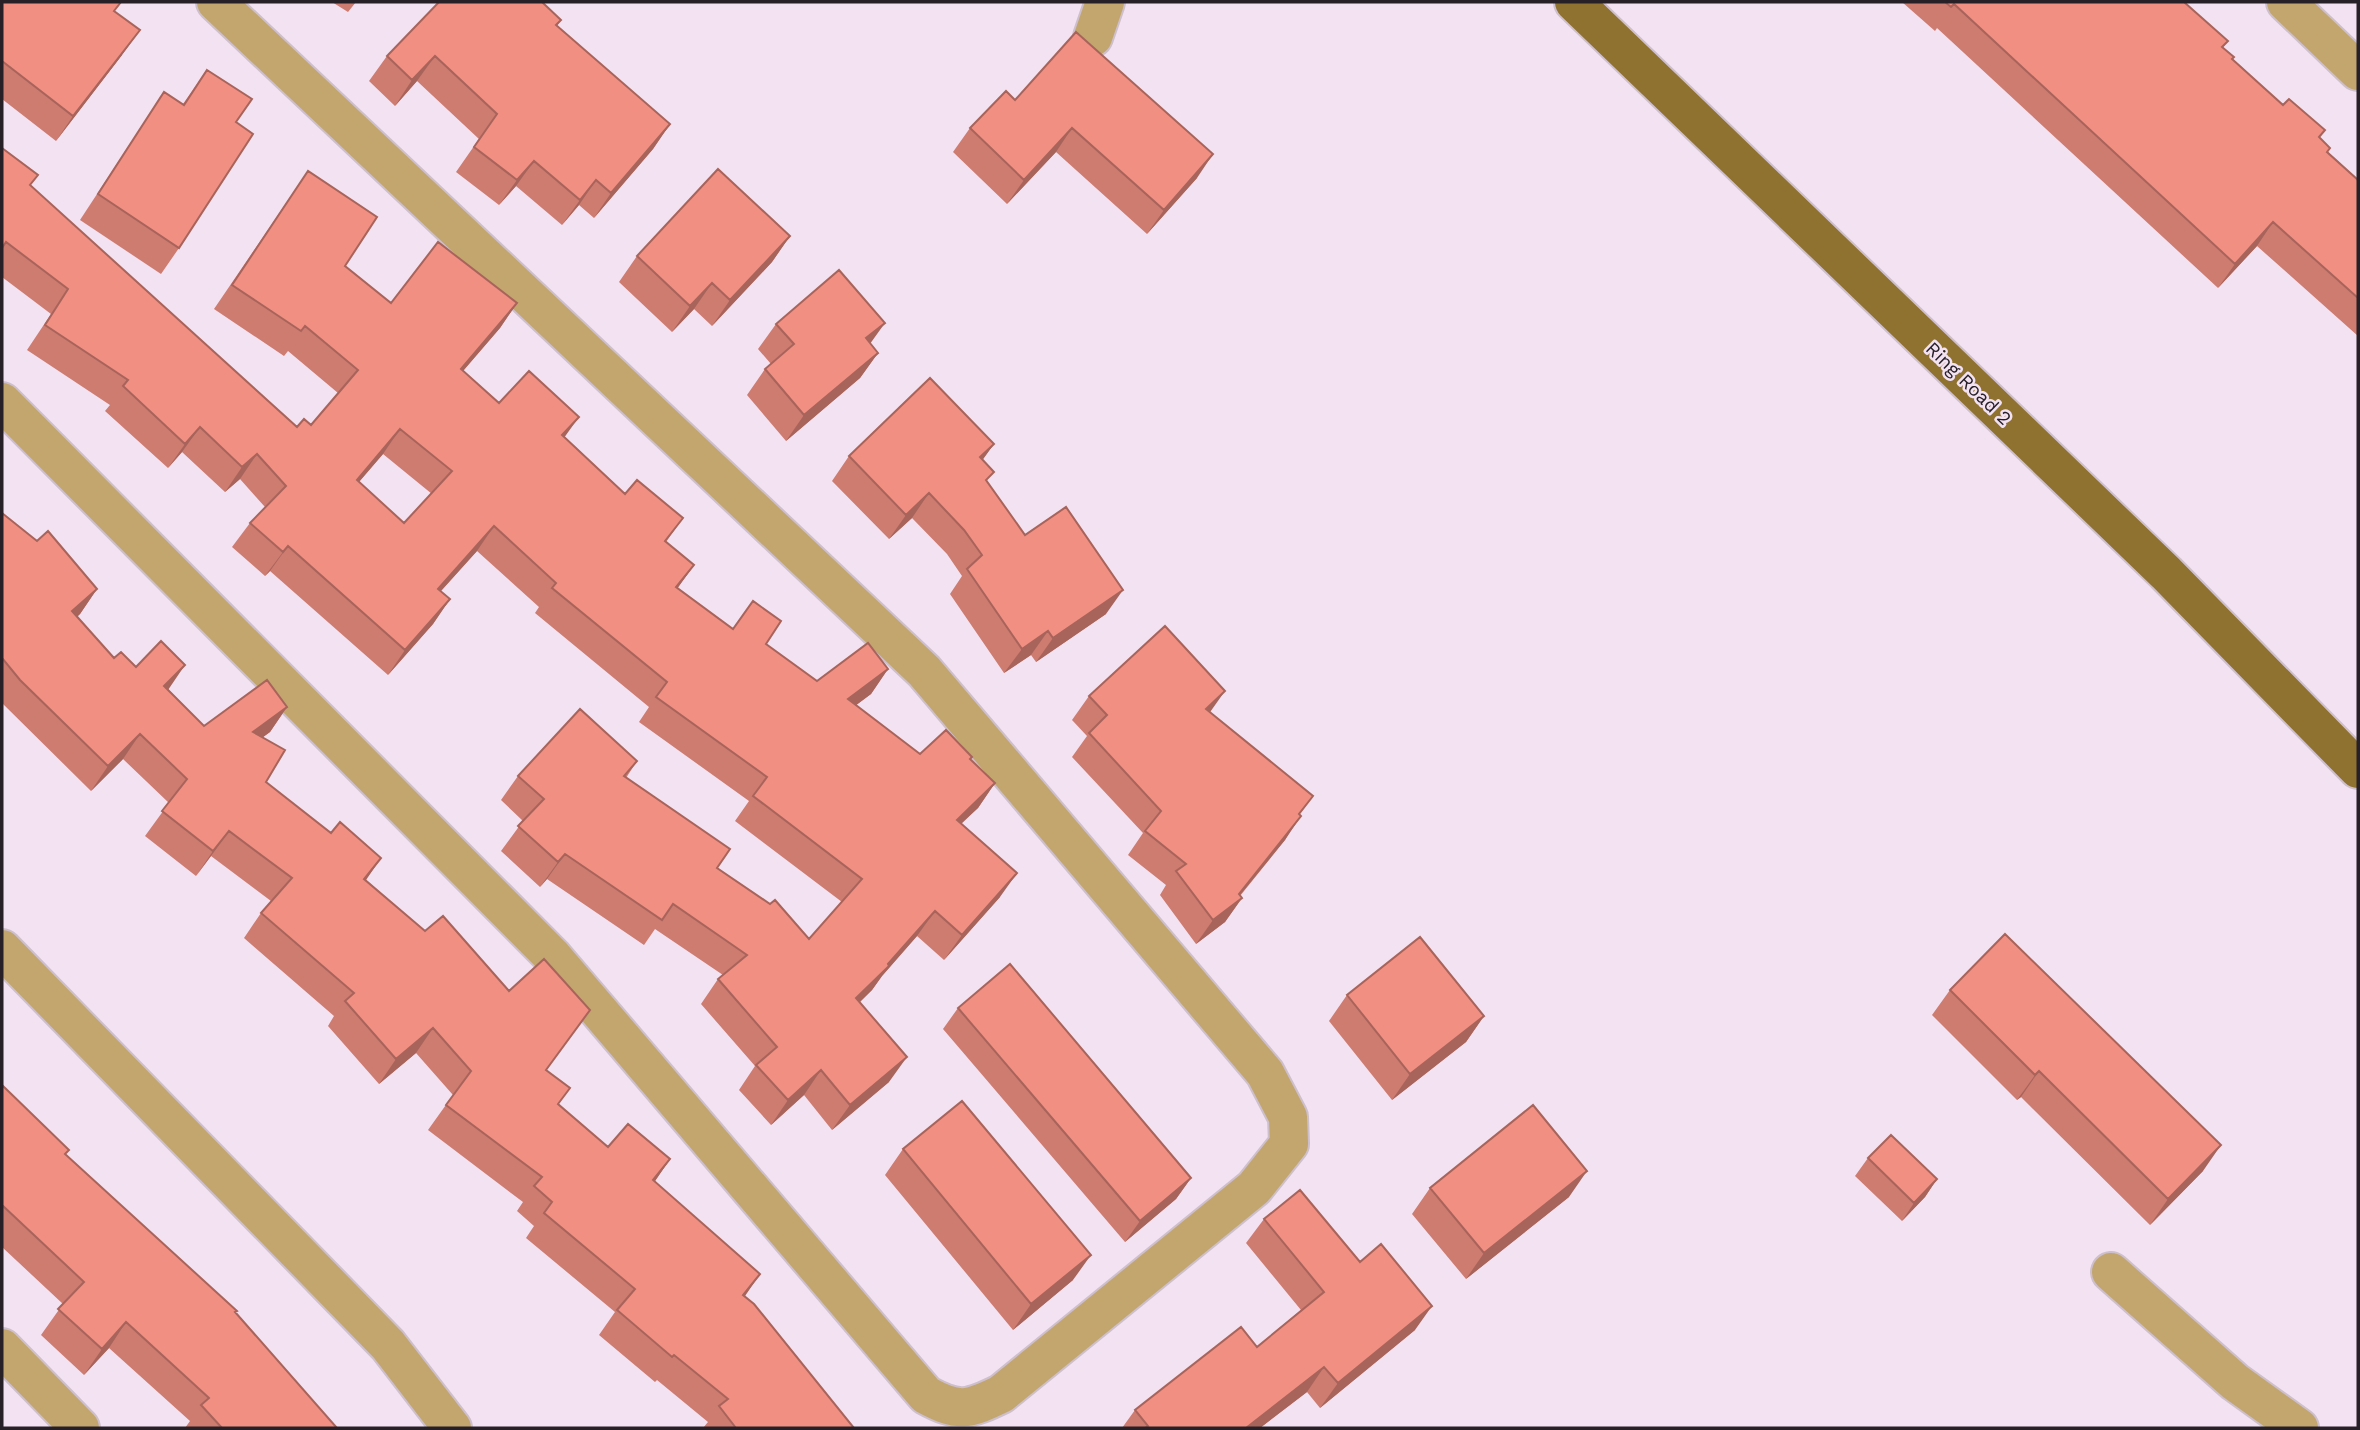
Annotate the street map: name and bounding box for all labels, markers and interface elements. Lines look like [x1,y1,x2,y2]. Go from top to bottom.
street label: Ring Road 2 [1921,337,2016,430]

